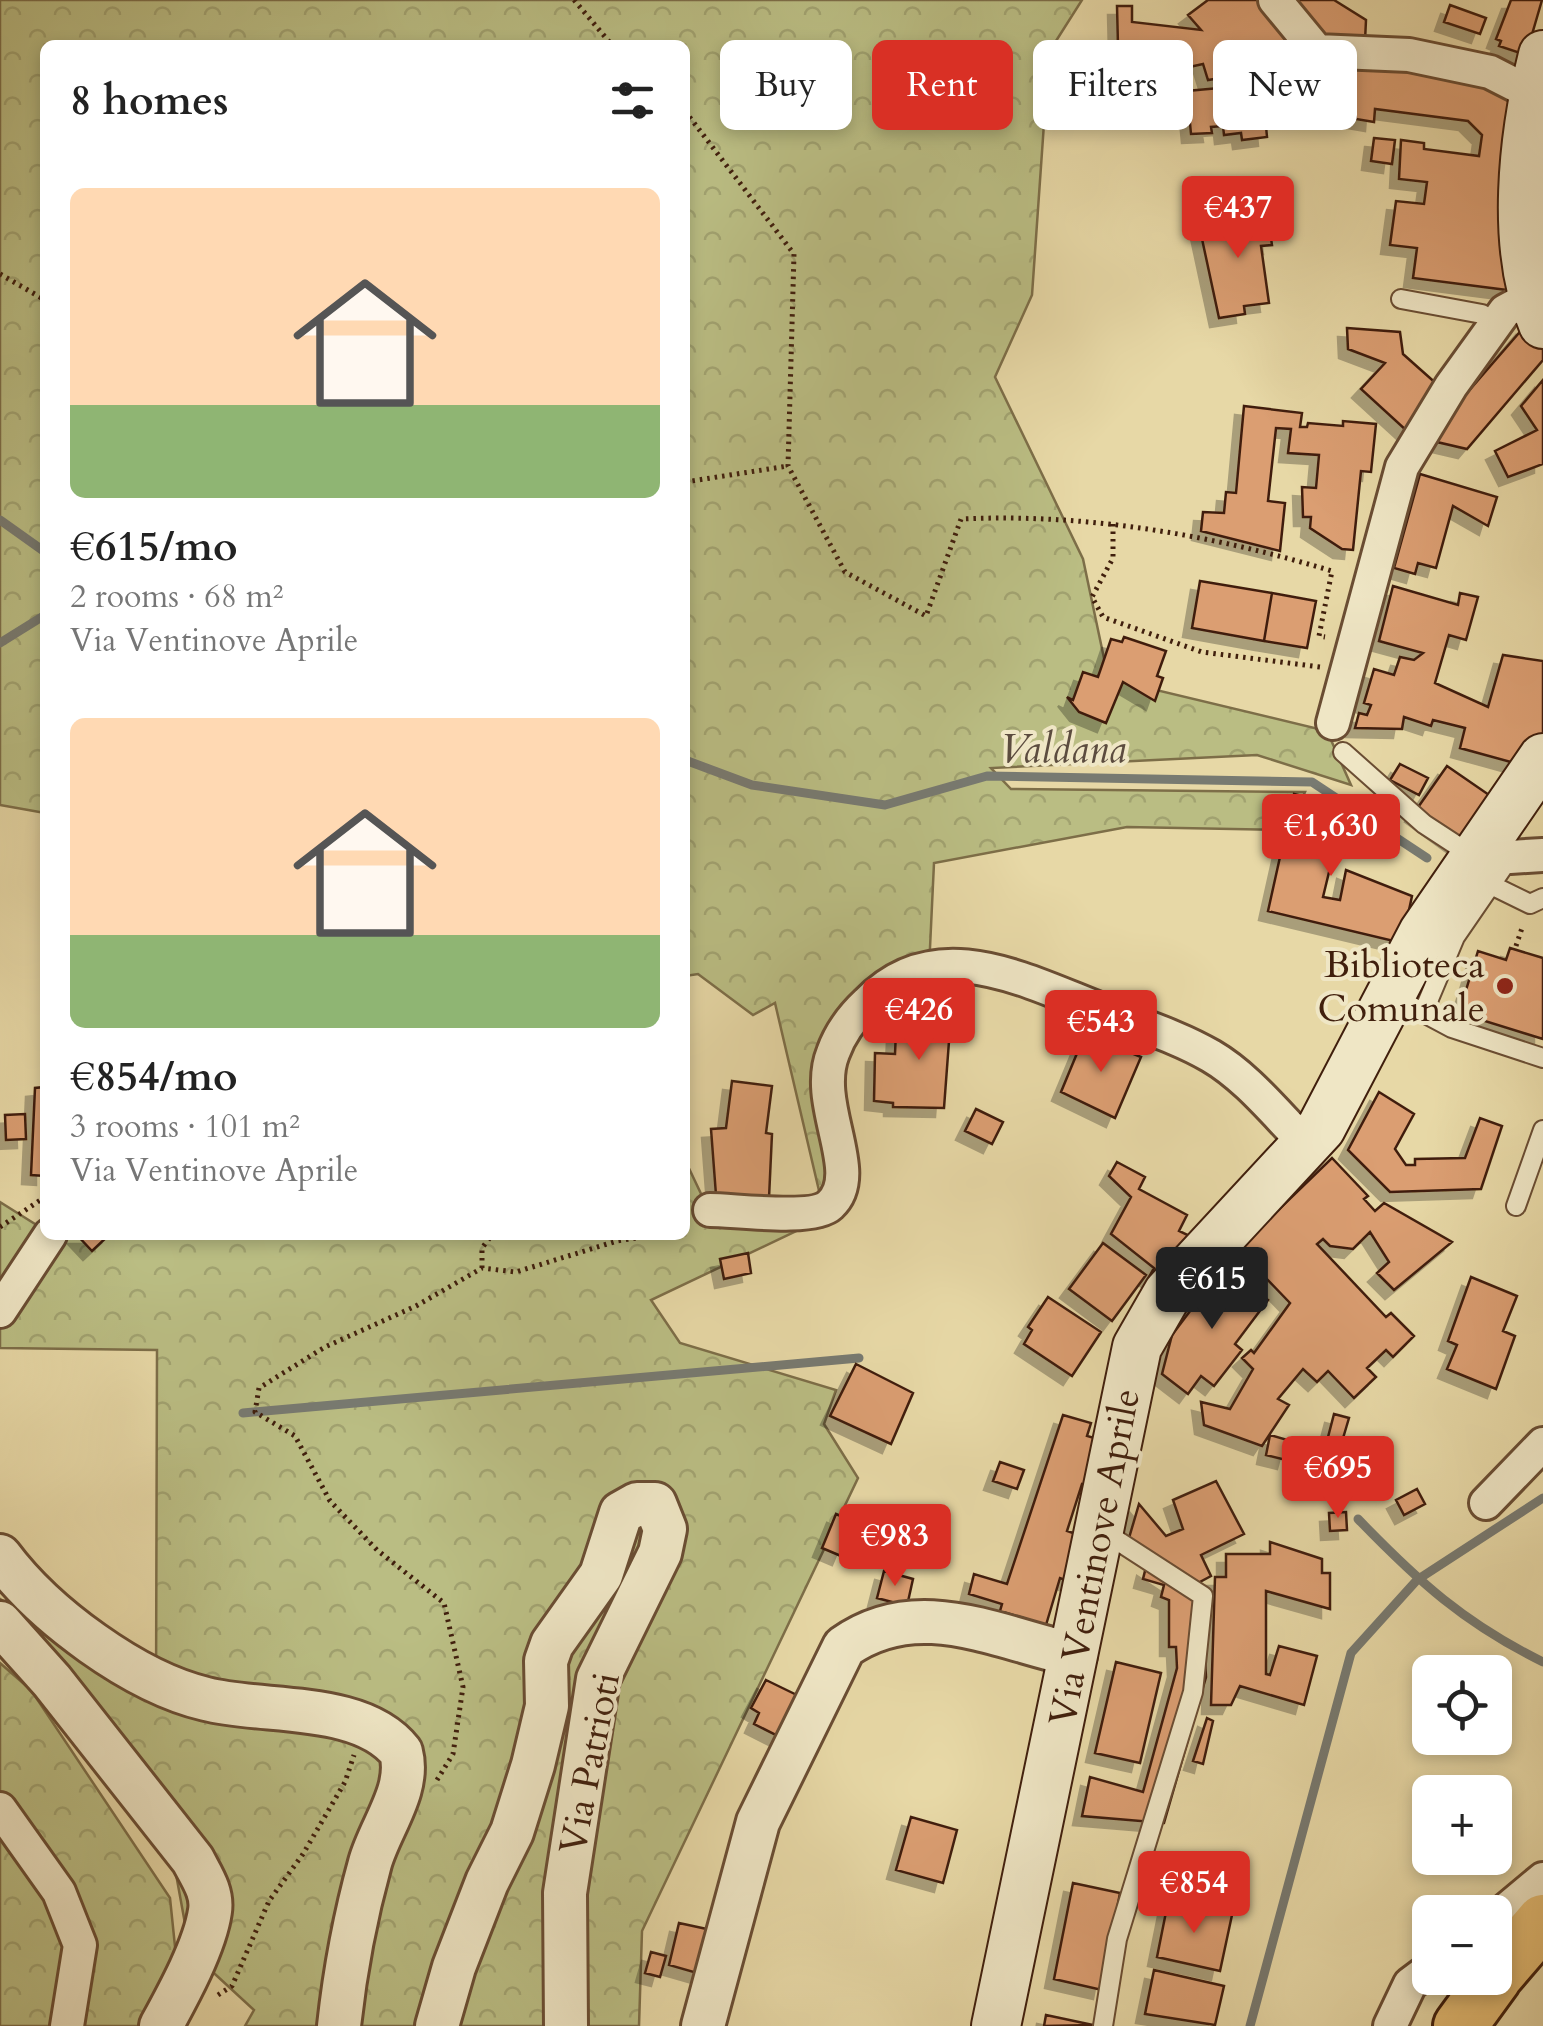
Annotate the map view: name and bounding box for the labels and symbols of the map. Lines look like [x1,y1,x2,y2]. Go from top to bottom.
pin: €437 [1179,176,1297,261]
water label: Valdana [1000,722,1126,777]
pin: €1,630 [1250,794,1412,879]
place label: Biblioteca Comunale [1317,939,1485,1035]
marker: Biblioteca Comunale [1494,975,1516,997]
pin: €426 [860,978,978,1063]
pin: €543 [1042,990,1160,1075]
pin: €615 [1153,1247,1271,1332]
street label: Via Ventinove Aprile [1037,1384,1153,1730]
pin: €695 [1279,1436,1397,1521]
pin: €983 [836,1504,954,1589]
street label: Via Patrioti [547,1668,633,1858]
pin: €854 [1135,1851,1253,1936]

